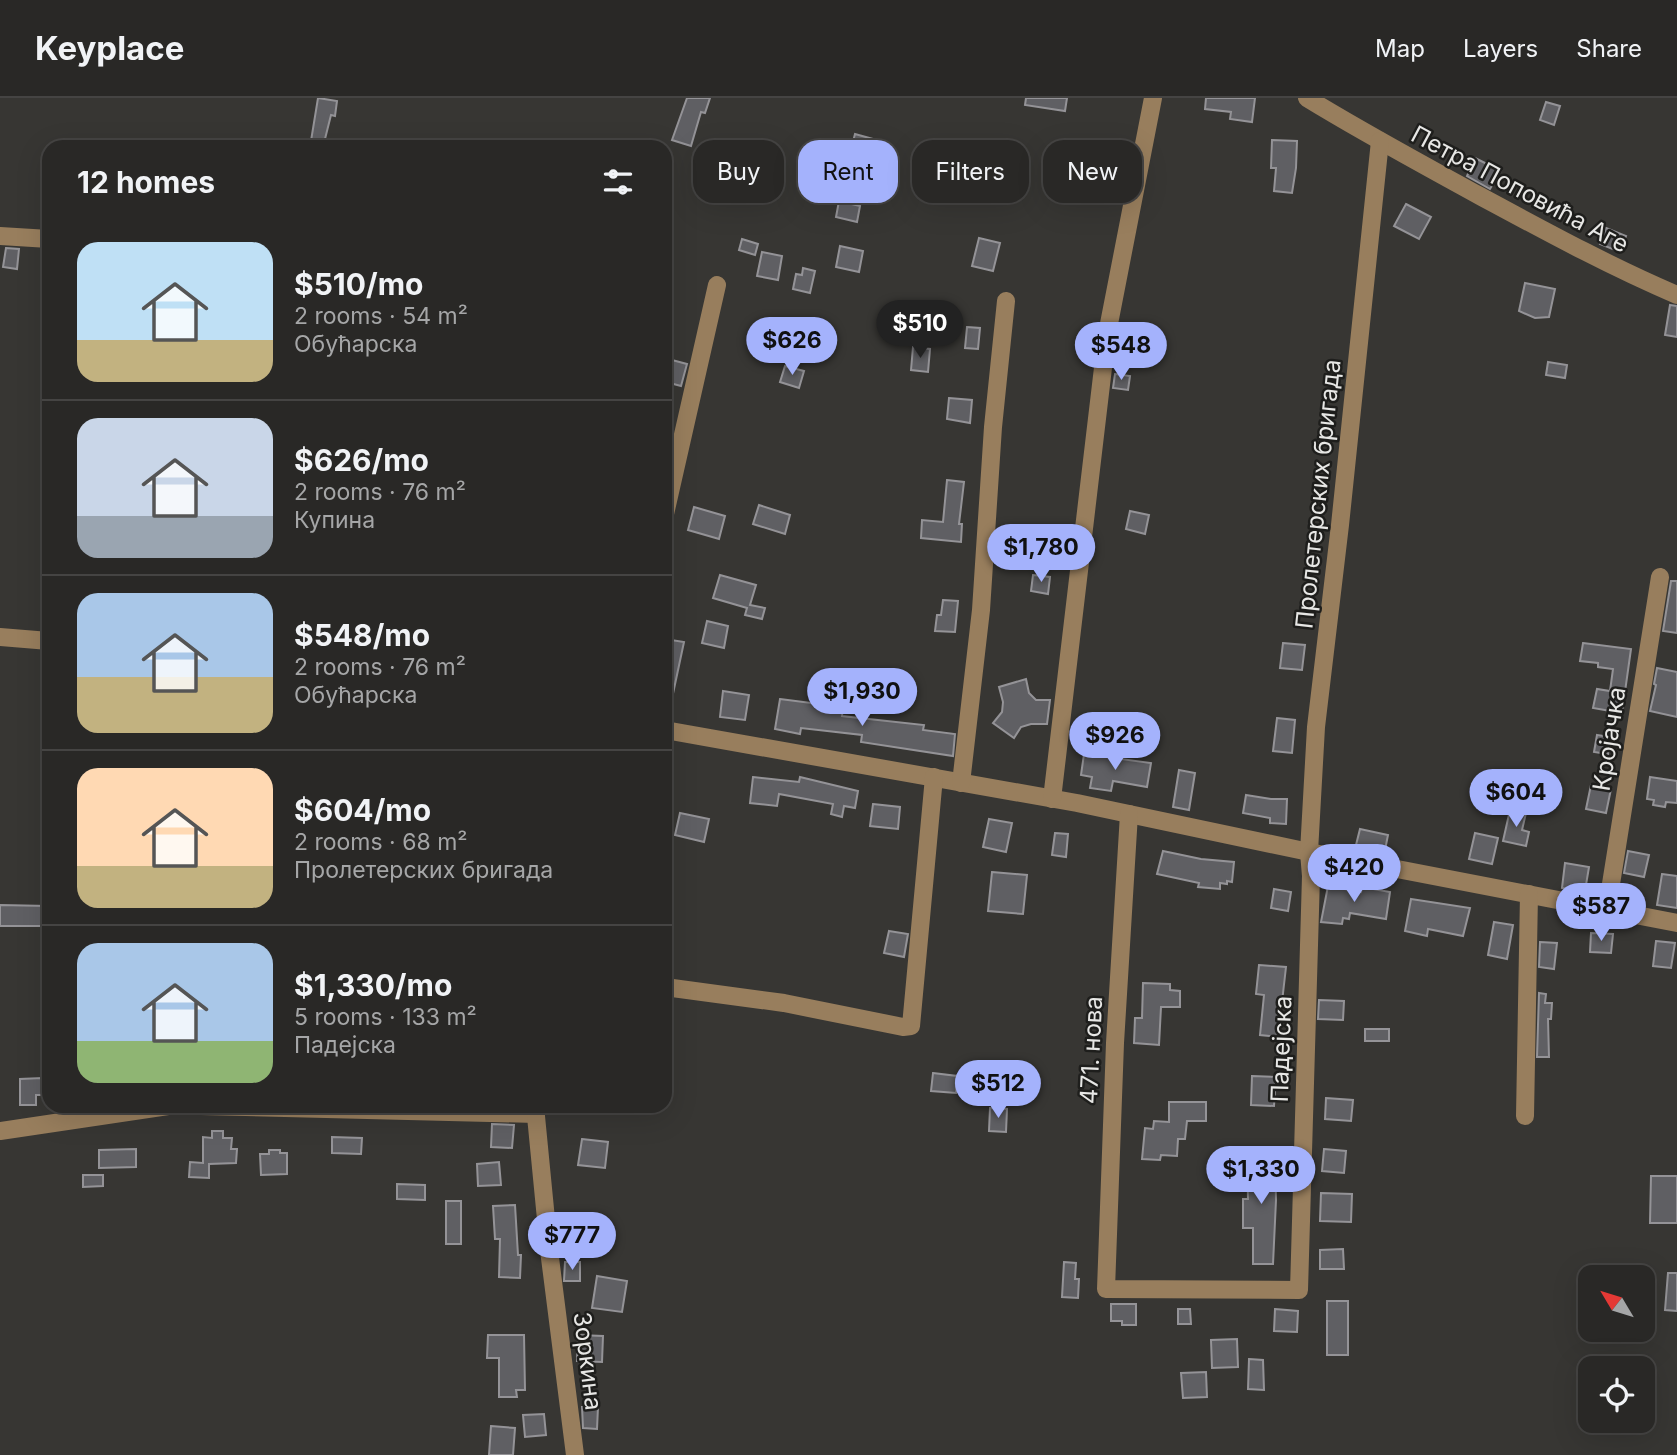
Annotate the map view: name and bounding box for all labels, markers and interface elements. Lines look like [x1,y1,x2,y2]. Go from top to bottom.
text: Keyplace [35,28,184,68]
text: Map [1375,34,1425,63]
text: Layers [1463,34,1538,63]
text: Share [1576,34,1642,63]
street label: Петра Поповића Аге [1406,119,1634,259]
chip: Buy [693,140,784,203]
chip: Rent [798,140,898,203]
chip: Filters [912,140,1029,203]
chip: New [1043,140,1142,203]
icon: filters [599,163,637,201]
text: 12 homes [77,164,215,200]
text: $510/mo [294,266,423,302]
icon: home [133,270,217,354]
pin: $510 [879,300,961,360]
text: 2 rooms · 54 m² [294,302,468,330]
text: $510 [892,309,948,337]
pin: $626 [751,317,833,377]
pin: $548 [1080,322,1162,382]
text: $626 [762,326,822,354]
text: Обућарска [294,330,417,358]
text: $548 [1091,331,1151,359]
street label: Пролетерских бригада [1289,358,1347,630]
text: $626/mo [294,442,429,478]
icon: home [133,446,217,530]
text: 2 rooms · 76 m² [294,478,466,506]
text: Купина [294,506,375,534]
pin: $1,780 [984,524,1098,584]
text: $1,780 [1003,533,1079,561]
text: $548/mo [294,617,430,653]
icon: home [133,621,217,705]
text: 2 rooms · 76 m² [294,653,466,681]
pin: $1,930 [805,668,919,728]
text: $1,930 [823,677,901,705]
text: Обућарска [294,681,417,709]
street label: Кројачка [1586,685,1632,793]
pin: $926 [1074,712,1156,772]
text: $926 [1085,721,1145,749]
pin: $604 [1475,770,1557,829]
text: $604 [1485,778,1547,806]
text: $604/mo [294,792,431,828]
icon: home [133,796,217,880]
text: 2 rooms · 68 m² [294,828,467,856]
pin: $420 [1313,844,1395,904]
text: $420 [1324,853,1384,881]
text: Пролетерских бригада [294,856,553,884]
pin: $587 [1560,884,1642,943]
text: $587 [1572,892,1630,920]
text: $1,330/mo [294,967,452,1003]
icon: home [133,971,217,1055]
street label: 471. нова [1074,995,1108,1105]
street label: Падејска [1265,995,1297,1103]
text: 5 rooms · 133 m² [294,1003,477,1031]
text: Падејска [294,1031,396,1059]
pin: $512 [957,1060,1039,1120]
text: $512 [971,1069,1025,1097]
pin: $1,330 [1204,1146,1318,1206]
text: $1,330 [1222,1155,1300,1183]
pin: $777 [531,1212,613,1272]
text: $777 [544,1221,600,1249]
north arrow [1578,1265,1656,1342]
map controls [1578,1265,1655,1433]
street label: Зоркина [568,1310,608,1412]
button: locate [1578,1356,1655,1433]

